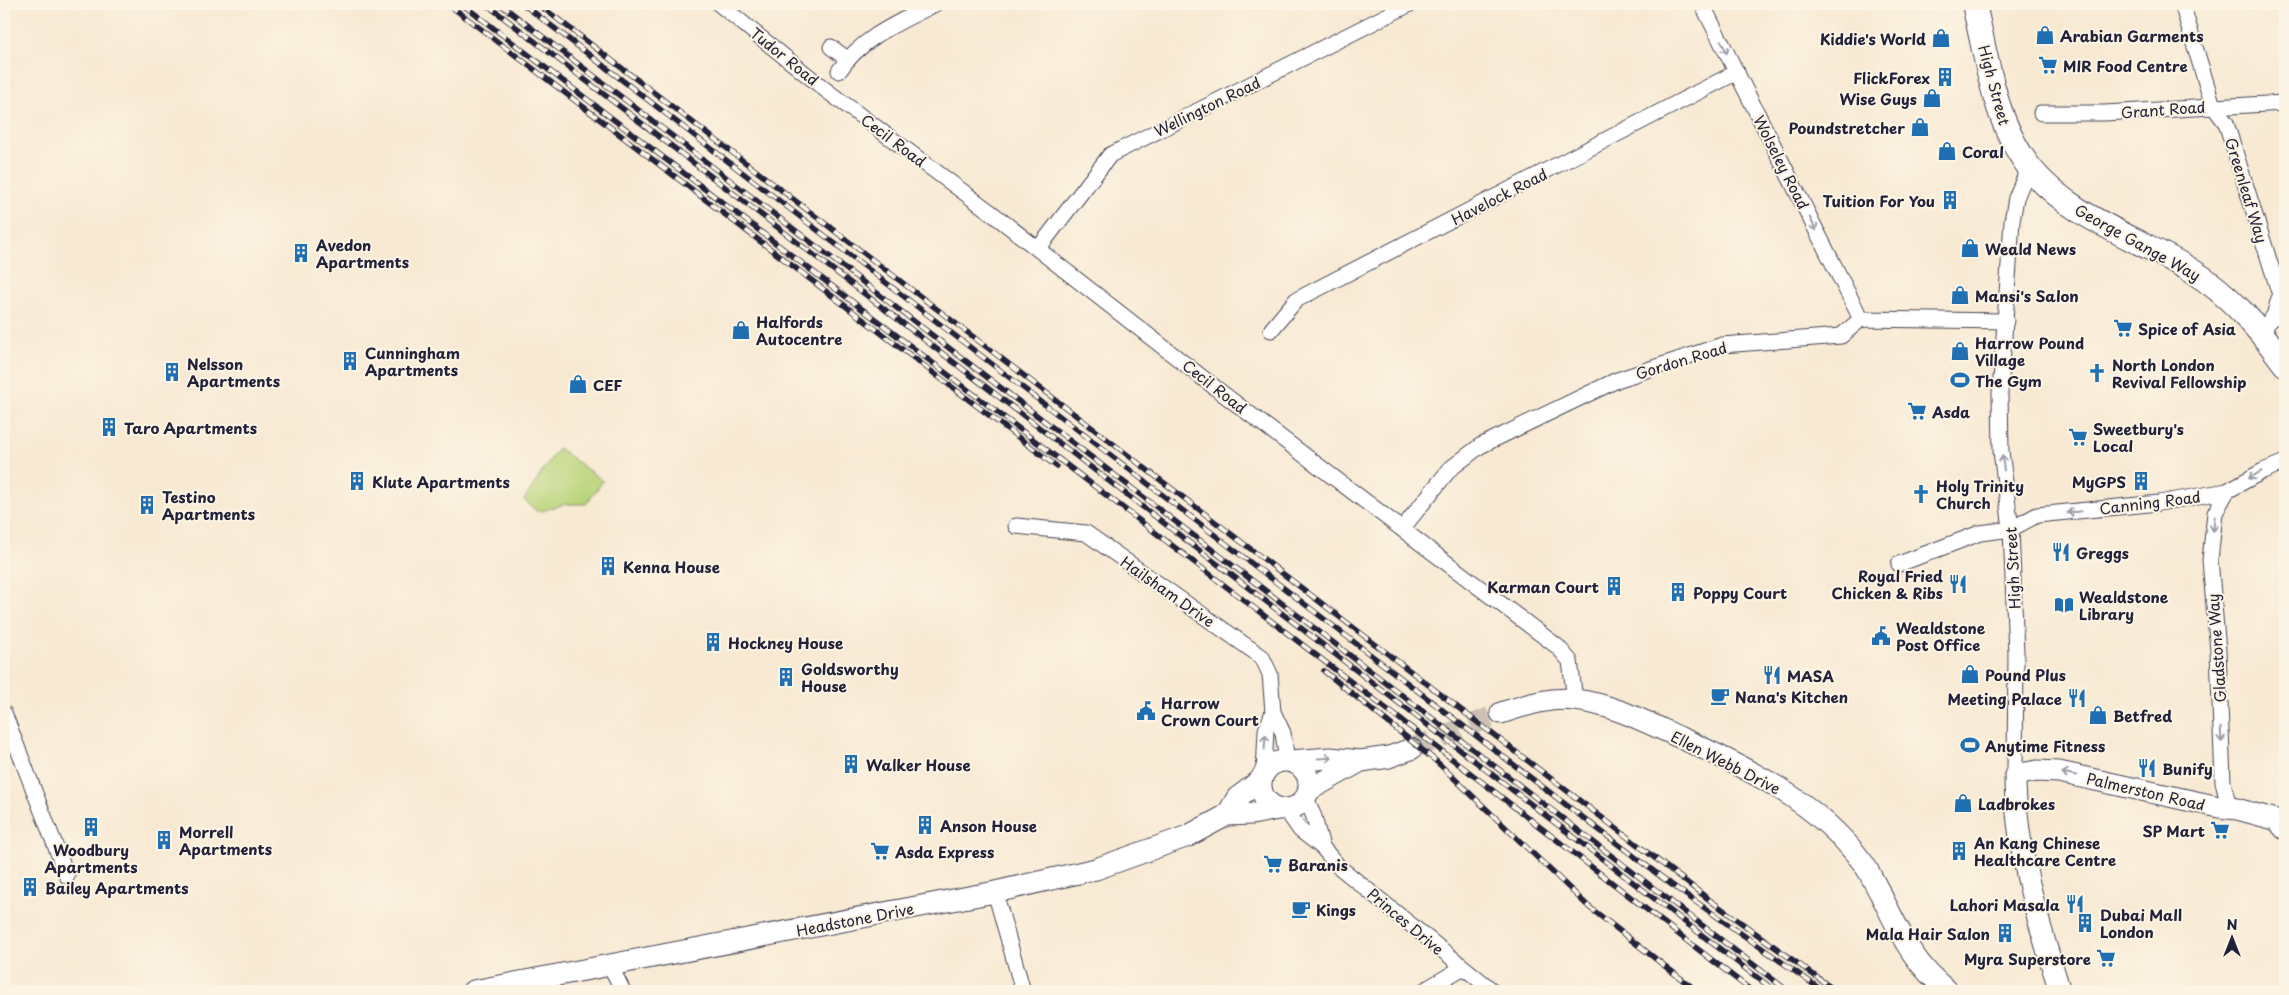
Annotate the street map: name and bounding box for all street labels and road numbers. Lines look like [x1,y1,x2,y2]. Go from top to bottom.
street label: Tudor Road [746,21,824,91]
street label: High Street [1973,42,2017,128]
street label: Wellington Road [1150,70,1264,142]
street label: Grant Road [2120,95,2206,123]
street label: Cecil Road [857,108,932,172]
street label: Wolseley Road [1748,111,1816,213]
street label: Greenleaf Way [2220,134,2274,246]
street label: Havelock Road [1447,162,1551,230]
street label: George Gange Way [2071,198,2205,286]
street label: Gordon Road [1632,335,1730,385]
street label: Cecil Road [1178,353,1252,419]
street label: Canning Road [2098,484,2202,520]
street label: High Street [1998,526,2026,610]
street label: Hailsham Drive [1116,550,1220,632]
street label: Gladstone Way [2201,593,2231,703]
street label: Ellen Webb Drive [1667,724,1785,800]
street label: Palmerston Road [2084,766,2208,816]
street label: Princes Drive [1363,882,1449,960]
street label: Headstone Drive [794,896,916,942]

